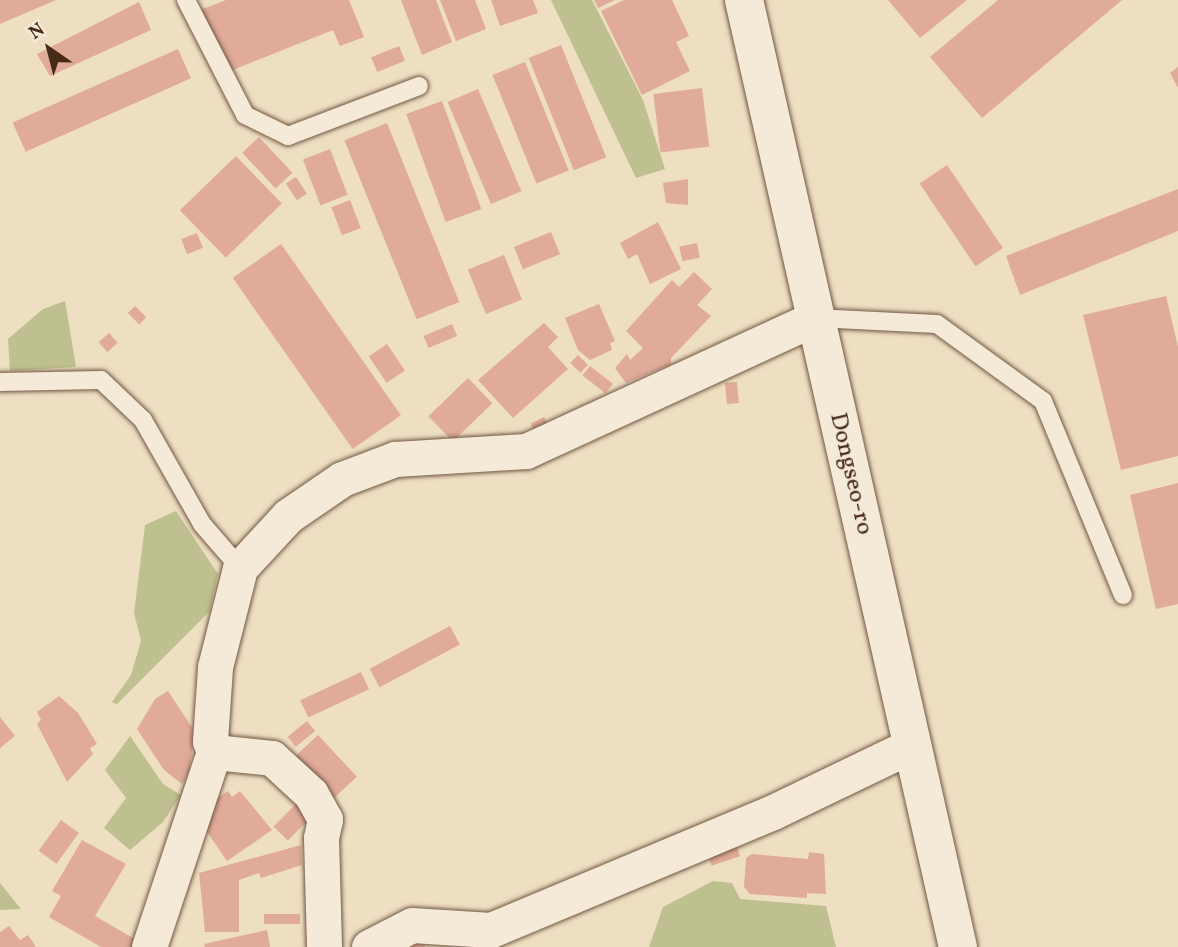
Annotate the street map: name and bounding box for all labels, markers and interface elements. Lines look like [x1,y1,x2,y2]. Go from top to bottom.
north arrow [14,14,84,84]
text: N [24,17,50,46]
street label: Dongseo-ro [822,410,878,538]

